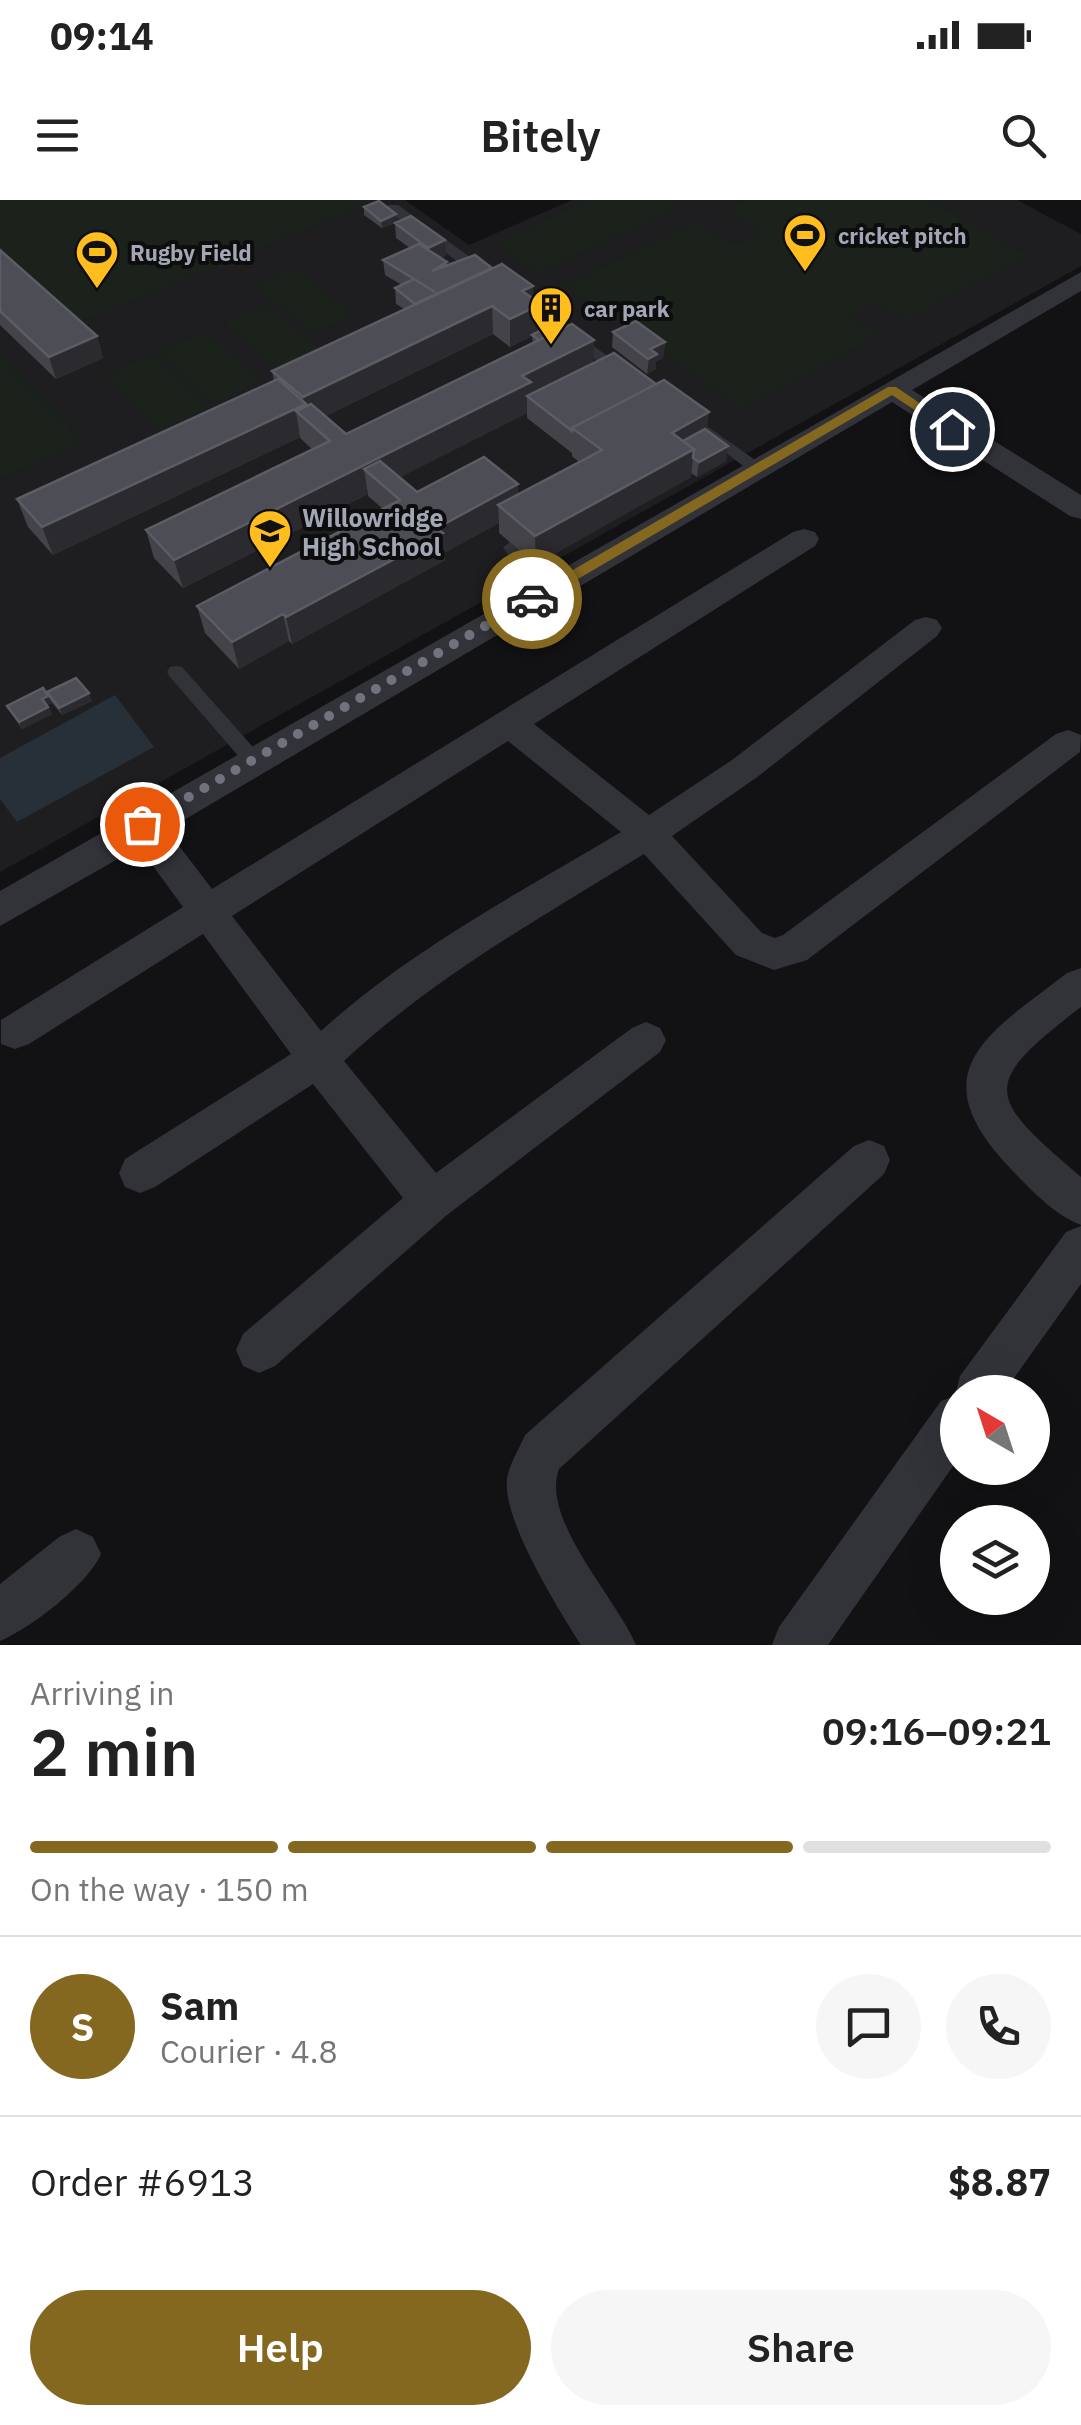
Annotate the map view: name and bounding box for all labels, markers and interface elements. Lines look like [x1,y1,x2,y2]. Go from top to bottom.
text: 09:14 [50,11,154,60]
text: Bitely [480,106,601,164]
icon: menu [30,108,85,163]
icon: search [996,108,1051,163]
sports icon: cricket pitch [782,212,828,273]
place label: cricket pitch [838,221,967,250]
sports icon: Rugby Field [74,229,120,290]
place label: Rugby Field [130,238,252,267]
building icon: car park [528,285,574,346]
place label: car park [584,294,670,323]
pin [910,387,995,472]
icon: home [925,402,980,457]
place label: Willowridge High School [302,501,443,563]
school or university icon: Willowridge High School [247,508,293,569]
courier [482,549,582,649]
icon: car [505,572,560,627]
pin [100,782,185,867]
icon: bag [115,797,170,852]
north arrow [940,1375,1050,1485]
map controls [940,1375,1050,1615]
button: layers [940,1505,1050,1615]
text: Arriving in [30,1672,175,1714]
text: 09:16–09:21 [822,1706,1051,1755]
text: 2 min [30,1709,198,1794]
text: On the way · 150 m [30,1868,309,1910]
button: chat [816,1974,921,2079]
button: phone [946,1974,1051,2079]
text: Sam [160,1981,239,2030]
text: S [71,2002,94,2051]
text: Courier · 4.8 [160,2030,338,2072]
text: Order #6913 [30,2157,255,2206]
text: $8.87 [948,2157,1051,2206]
button: Help [30,2290,531,2405]
button: Share [551,2290,1051,2405]

